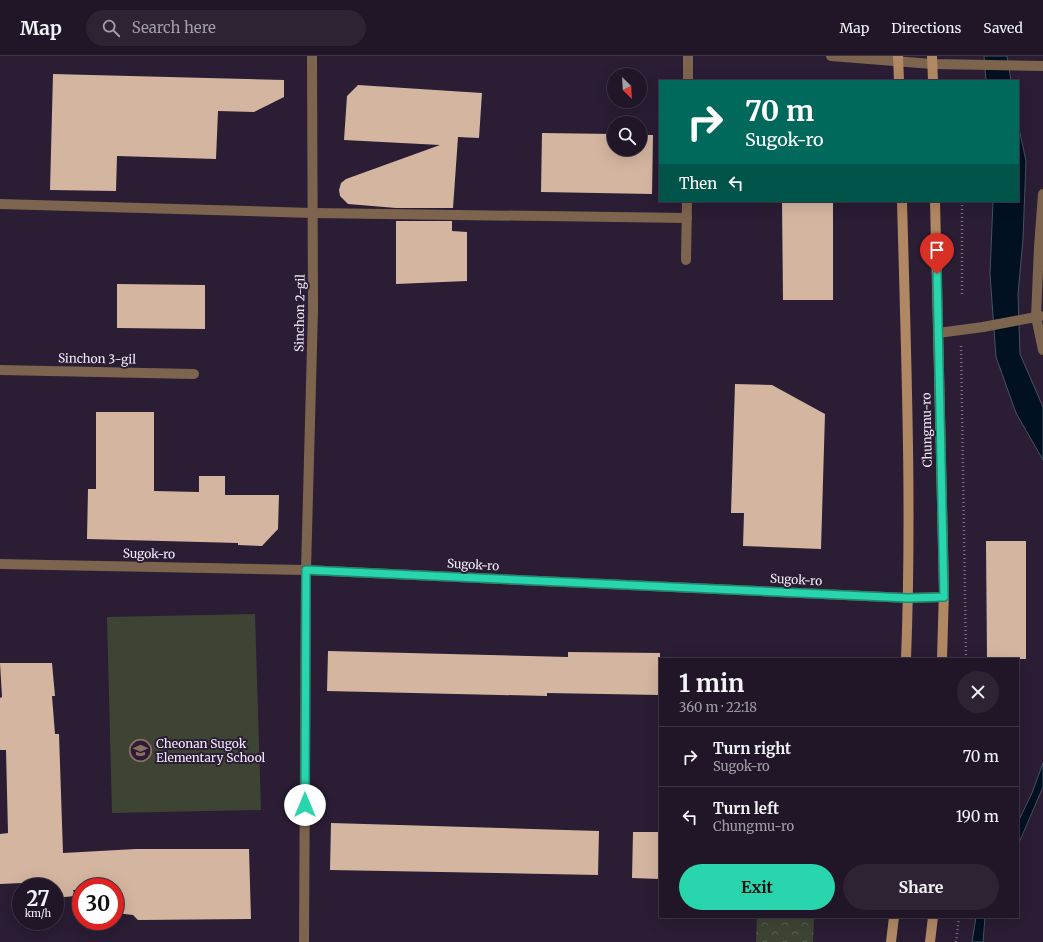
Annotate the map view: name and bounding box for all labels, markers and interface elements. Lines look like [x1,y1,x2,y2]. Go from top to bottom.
search box [86,10,366,46]
text: Map [20,16,62,40]
icon: search [100,17,122,39]
text: Search here [132,18,216,37]
text: Map [839,19,869,37]
text: Directions [891,19,961,37]
text: Saved [983,19,1023,37]
north arrow [607,68,647,108]
map controls [607,68,647,156]
text: 70 m [745,93,814,129]
icon: right [679,96,731,148]
button: search [607,116,647,156]
text: Sugok-ro [745,128,824,151]
icon: left [725,172,747,194]
text: Then [679,174,717,193]
pin [920,233,954,274]
icon: arrive [926,239,948,261]
street label: Sinchon 2-gil [291,274,308,352]
street label: Sinchon 3-gil [58,350,136,367]
street label: Chungmu-ro [918,393,935,468]
street label: Sugok-ro [123,546,175,561]
street label: Sugok-ro [446,556,500,573]
street label: Sugok-ro [769,571,823,588]
text: 1 min [679,668,744,699]
button: close [957,671,999,713]
text: 360 m · 22:18 [679,699,757,716]
place label: Cheonan Sugok Elementary School [156,736,266,765]
school or university icon: Cheonan Sugok Elementary School [127,738,153,764]
text: Turn right [713,739,791,758]
icon: right [679,746,701,768]
text: 70 m [963,747,999,766]
text: Sugok-ro [713,758,770,775]
position arrow [284,784,326,826]
text: Turn left [713,799,779,818]
icon: left [679,806,701,828]
text: 190 m [956,807,999,826]
text: Chungmu-ro [713,818,794,835]
button: Exit [679,864,835,910]
button: Share [843,864,999,910]
speed limit sign: 30 [72,878,124,930]
text: 27 [26,886,50,911]
text: km/h [25,907,51,920]

